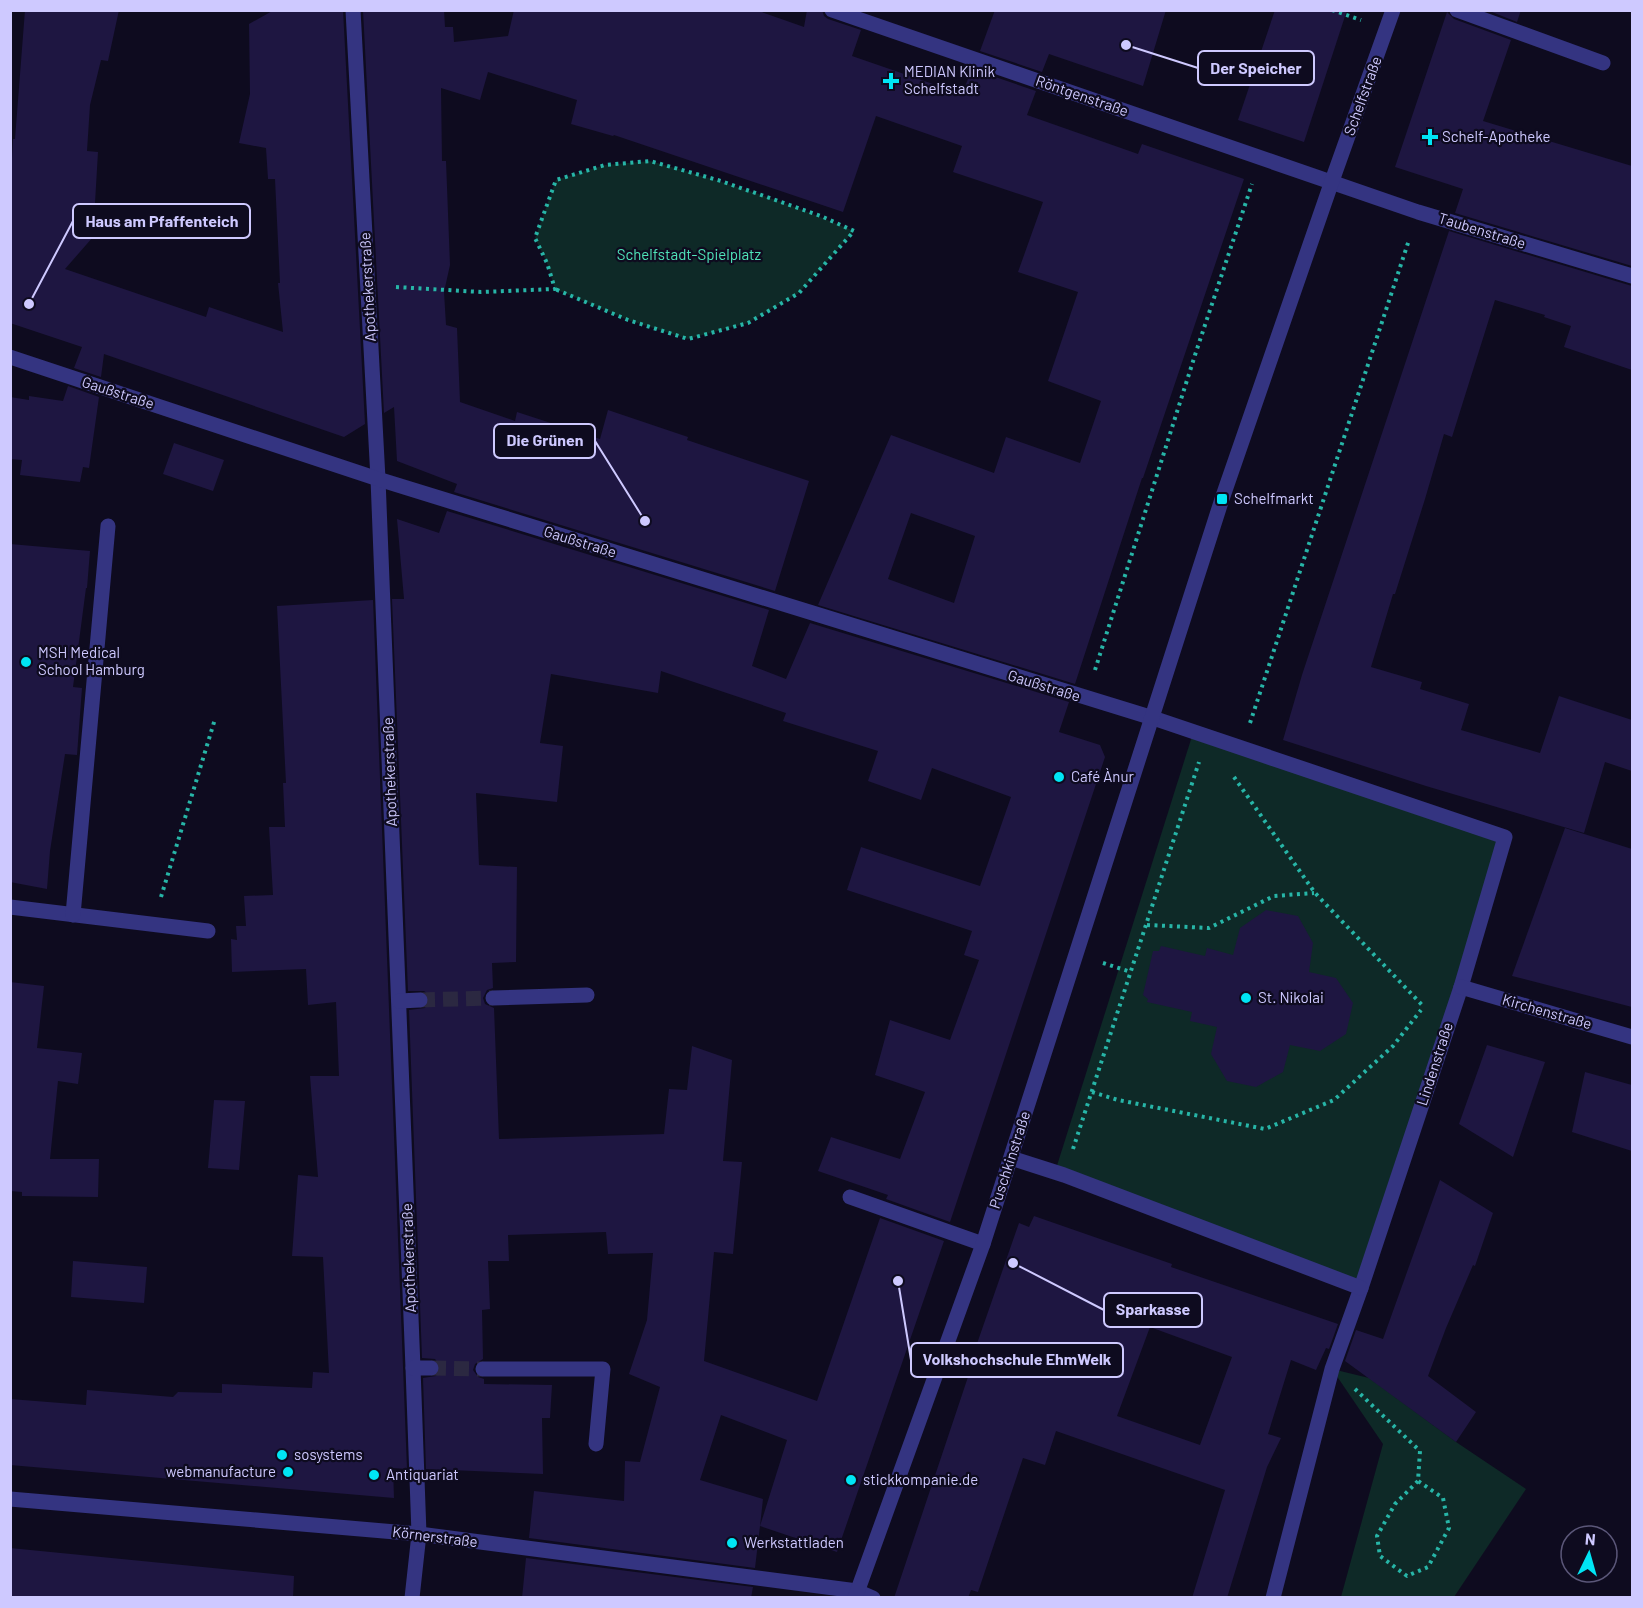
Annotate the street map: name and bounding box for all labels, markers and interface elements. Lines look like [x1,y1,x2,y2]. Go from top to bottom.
callout: Der Speicher [1198,51,1314,85]
street label: Schelfstraße [1339,53,1385,138]
text: Der Speicher [1210,58,1302,77]
place label: MEDIAN Klinik Schelfstadt [904,62,996,97]
street label: Röntgenstraße [1034,71,1131,119]
marker: MEDIAN Klinik Schelfstadt [882,72,900,90]
place label: Schelf-Apotheke [1442,127,1551,145]
marker: Schelf-Apotheke [1423,130,1437,144]
callout: Haus am Pfaffenteich [73,204,250,238]
street label: Taubenstraße [1436,208,1528,252]
text: Haus am Pfaffenteich [86,211,238,230]
street label: Apothekerstraße [355,232,379,342]
park label: Schelfstadt-Spielplatz [617,245,762,263]
street label: Gaußstraße [80,372,157,412]
callout: Die Grünen [494,424,595,458]
text: Die Grünen [507,430,583,449]
place label: Schelfmarkt [1234,489,1314,507]
marker: Schelfmarkt [1215,492,1229,506]
street label: Gaußstraße [542,521,619,561]
place label: MSH Medical School Hamburg [38,643,145,678]
marker: MSH Medical School Hamburg [19,655,33,669]
street label: Gaußstraße [1006,665,1083,705]
street label: Apothekerstraße [378,717,400,827]
place label: Café Ànur [1071,767,1134,785]
marker: Café Ànur [1052,770,1066,784]
place label: St. Nikolai [1258,988,1324,1006]
street label: Kirchenstraße [1500,990,1594,1032]
marker: St. Nikolai [1239,991,1253,1005]
street label: Lindenstraße [1412,1020,1456,1108]
street label: Puschkinstraße [985,1109,1033,1211]
street label: Apothekerstraße [397,1203,419,1313]
callout: Sparkasse [1104,1293,1202,1327]
text: Sparkasse [1116,1299,1191,1318]
callout: Volkshochschule EhmWelk [911,1343,1123,1377]
text: Volkshochschule EhmWelk [923,1349,1112,1368]
place label: sosystems [294,1445,363,1463]
marker: sosystems [275,1448,289,1462]
place label: webmanufacture [166,1462,276,1480]
marker: webmanufacture [281,1465,295,1479]
place label: Antiquariat [386,1465,459,1483]
marker: Antiquariat [367,1468,381,1482]
place label: stickkompanie.de [863,1470,978,1488]
marker: stickkompanie.de [844,1473,858,1487]
street label: Körnerstraße [391,1522,479,1550]
north arrow [1559,1524,1619,1584]
text: N [1584,1529,1596,1548]
place label: Werkstattladen [744,1533,844,1551]
marker: Werkstattladen [725,1536,739,1550]

